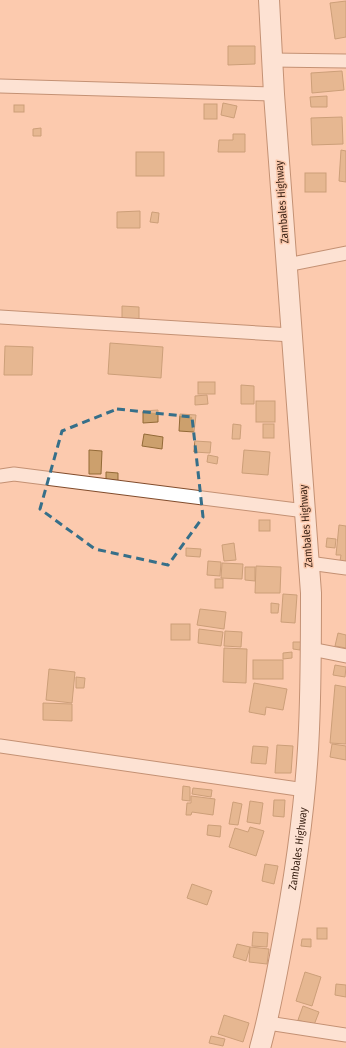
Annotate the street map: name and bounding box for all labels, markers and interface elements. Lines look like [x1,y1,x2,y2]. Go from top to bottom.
street label: Zambales Highway [273,160,291,244]
street label: Zambales Highway [297,484,315,568]
street label: Zambales Highway [285,807,310,891]

